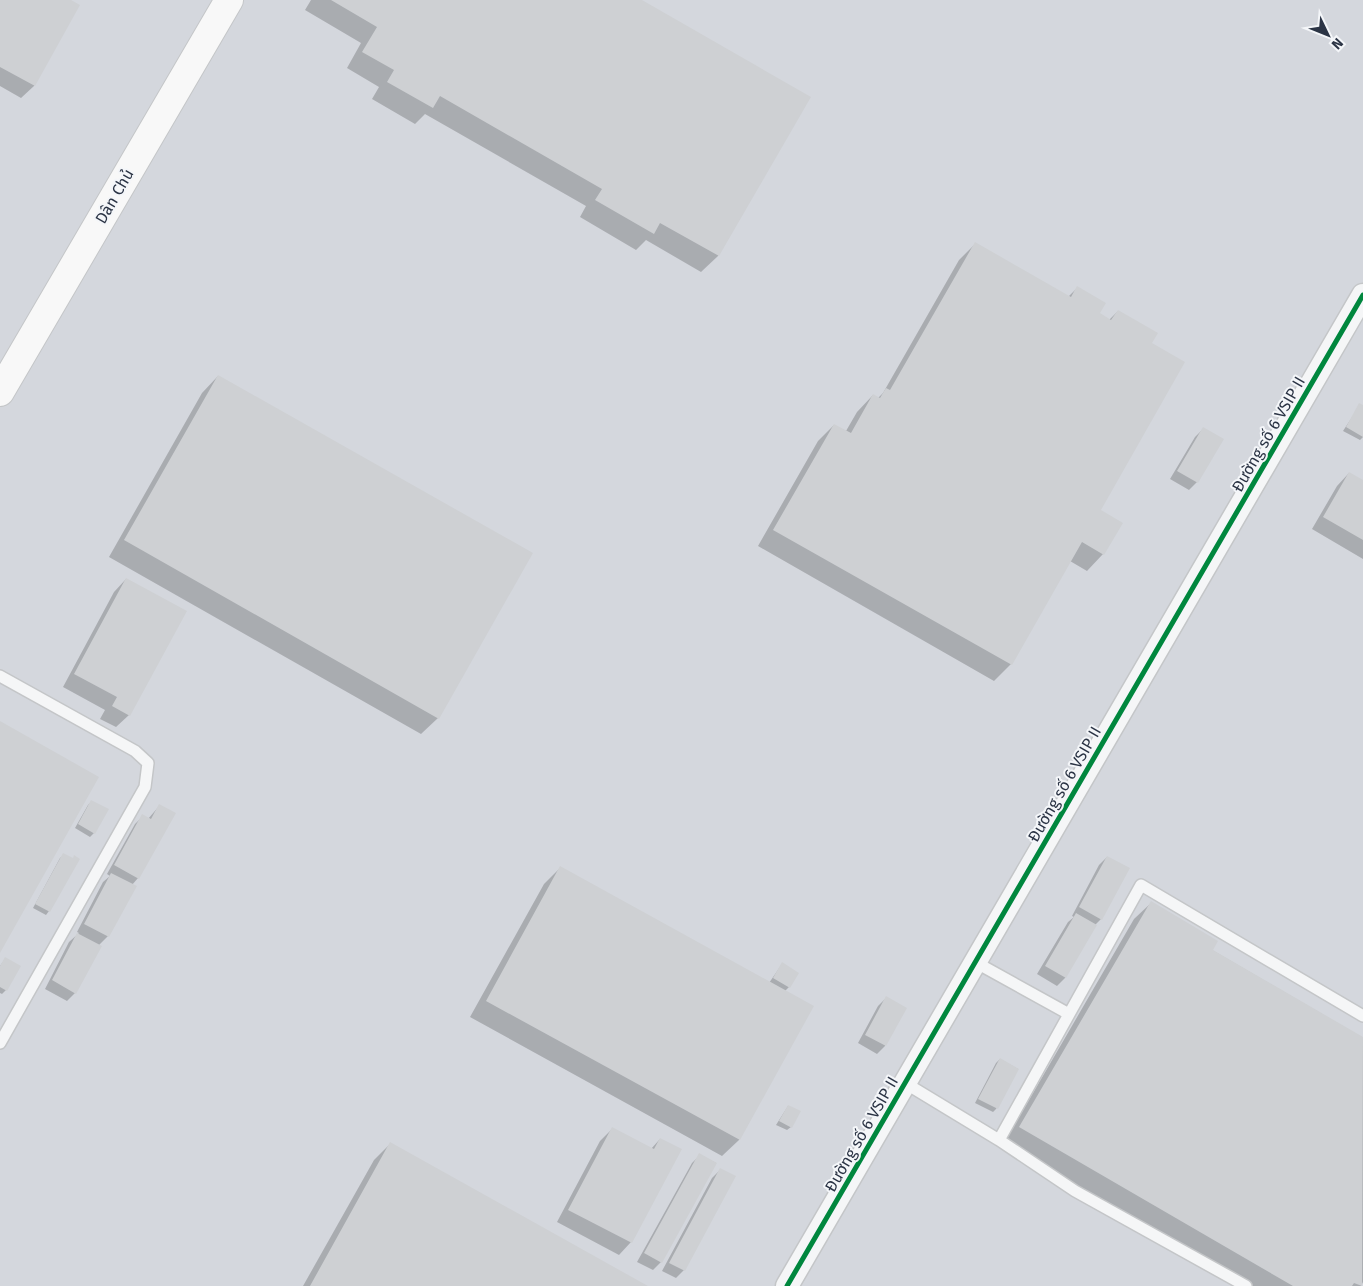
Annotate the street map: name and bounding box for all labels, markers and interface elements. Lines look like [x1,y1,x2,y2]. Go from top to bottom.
north arrow [1303,10,1353,60]
text: N [1328,34,1347,53]
street label: Dân Chủ [91,166,138,227]
street label: Đường số 6 VSIP II [1227,373,1309,495]
street label: Đường số 6 VSIP II [1023,723,1105,845]
street label: Đường số 6 VSIP II [820,1073,902,1195]

